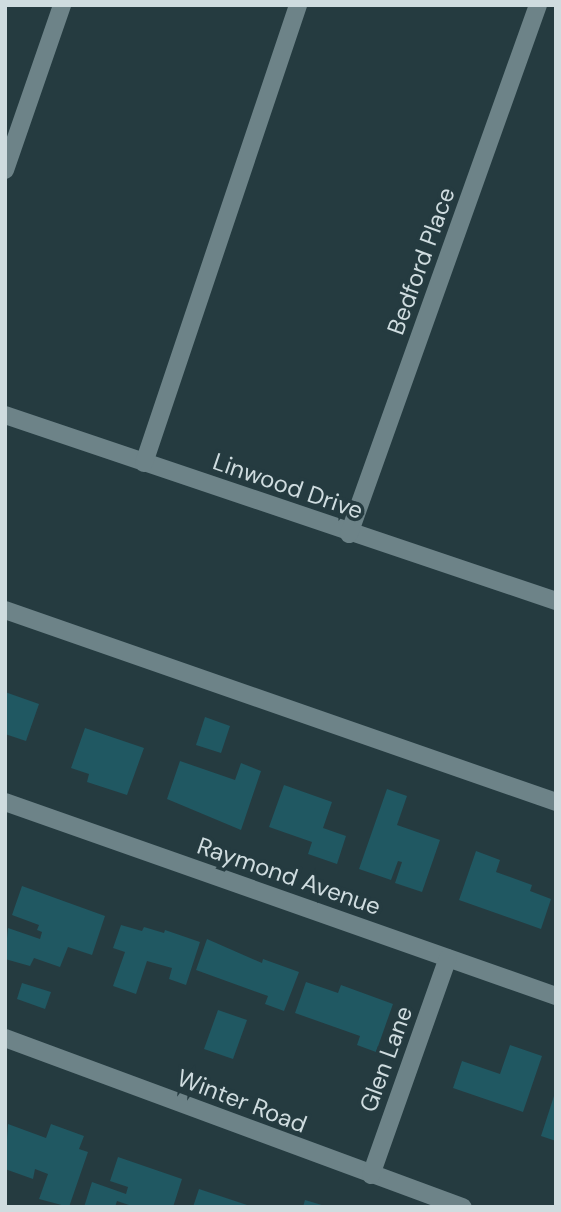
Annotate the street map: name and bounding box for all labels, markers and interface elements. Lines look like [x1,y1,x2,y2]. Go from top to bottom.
street label: Bedford Place [381,183,461,339]
street label: Linwood Drive [209,447,367,525]
street label: Raymond Avenue [193,831,385,921]
street label: Glen Lane [354,1002,418,1116]
street label: Winter Road [173,1063,311,1139]

